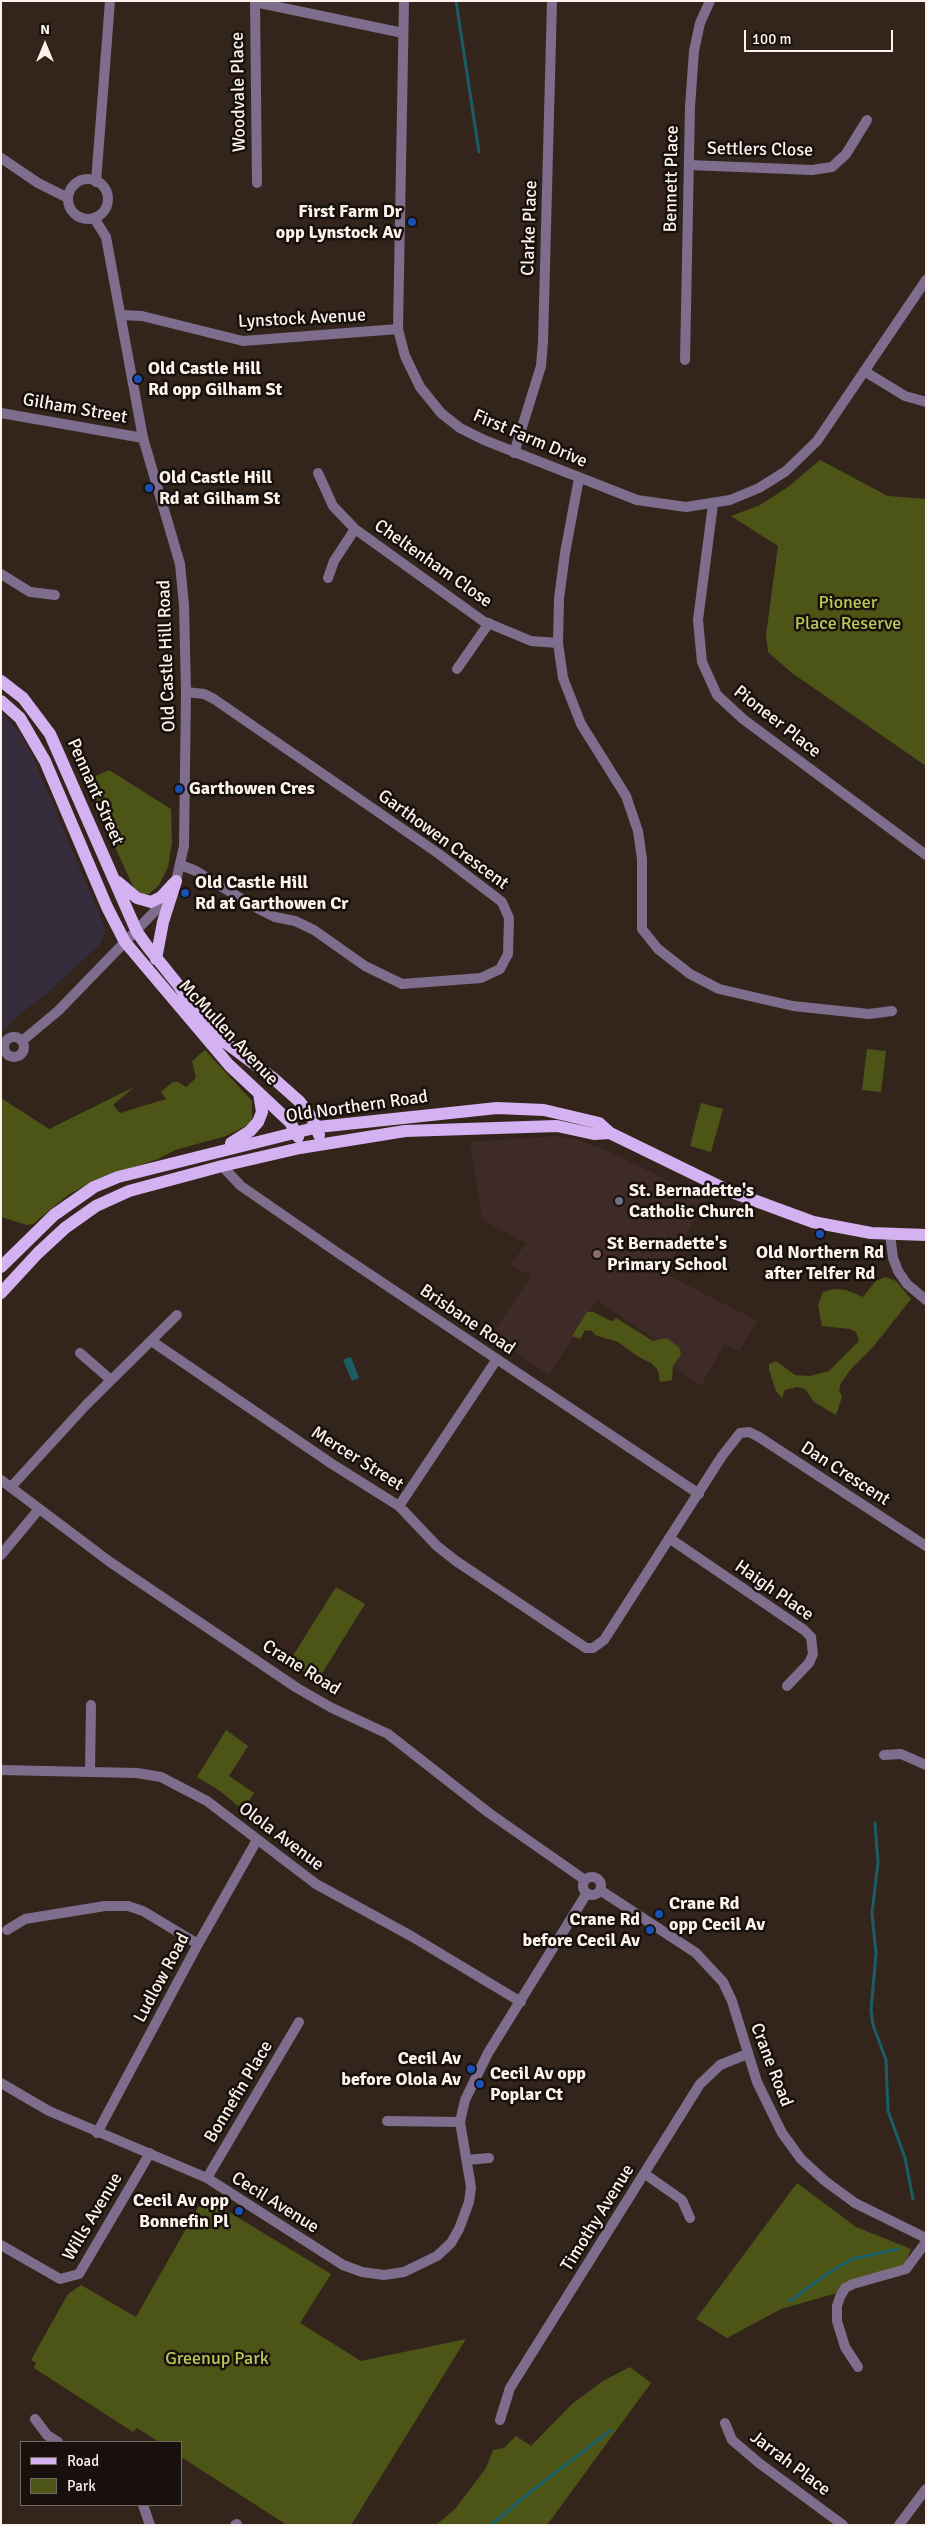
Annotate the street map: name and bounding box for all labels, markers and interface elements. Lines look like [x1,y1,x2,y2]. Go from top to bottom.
north arrow [20,20,70,70]
scale bar [747,20,896,52]
text: N [40,21,50,38]
text: 100 m [752,30,792,48]
street label: Woodvale Place [227,32,251,152]
street label: Bennett Place [660,125,684,233]
street label: Settlers Close [707,138,813,162]
street label: Clarke Place [518,180,542,276]
place label: First Farm Dr opp Lynstock Av [276,201,402,243]
marker: First Farm Dr opp Lynstock Av [406,216,418,228]
street label: Lynstock Avenue [238,305,366,333]
place label: Old Castle Hill Rd opp Gilham St [148,358,282,400]
marker: Old Castle Hill Rd opp Gilham St [132,373,144,385]
street label: Gilham Street [21,389,129,429]
street label: First Farm Drive [470,405,590,473]
place label: Old Castle Hill Rd at Gilham St [159,467,280,509]
marker: Old Castle Hill Rd at Gilham St [143,482,155,494]
street label: Cheltenham Close [370,515,496,613]
street label: Old Castle Hill Road [154,579,180,733]
park label: Pioneer Place Reserve [795,592,901,634]
street label: Pioneer Place [729,681,825,763]
street label: Pennant Street [62,735,128,849]
place label: Garthowen Cres [189,778,315,800]
marker: Garthowen Cres [173,783,185,795]
street label: Garthowen Crescent [374,785,512,895]
place label: Old Castle Hill Rd at Garthowen Cr [195,872,348,914]
marker: Old Castle Hill Rd at Garthowen Cr [179,887,191,899]
street label: McMullen Avenue [173,976,283,1090]
street label: Old Northern Road [285,1086,429,1128]
place label: St. Bernadette's Catholic Church [629,1180,754,1222]
marker: St. Bernadette's Catholic Church [613,1195,625,1207]
marker: Old Northern Rd after Telfer Rd [814,1228,826,1240]
place label: St Bernadette's Primary School [607,1233,727,1276]
place label: Old Northern Rd after Telfer Rd [756,1242,884,1284]
marker: St Bernadette's Primary School [591,1248,603,1260]
street label: Brisbane Road [415,1280,519,1360]
street label: Mercer Street [307,1422,407,1496]
street label: Dan Crescent [796,1437,894,1511]
street label: Haigh Place [730,1556,818,1626]
street label: Crane Road [258,1636,344,1700]
street label: Olola Avenue [234,1798,328,1876]
place label: Crane Rd opp Cecil Av [669,1893,765,1936]
marker: Crane Rd opp Cecil Av [653,1908,665,1920]
place label: Crane Rd before Cecil Av [523,1909,640,1952]
marker: Crane Rd before Cecil Av [644,1924,656,1936]
street label: Ludlow Road [129,1930,195,2026]
street label: Crane Road [745,2020,797,2110]
street label: Bonnefin Place [200,2037,278,2147]
place label: Cecil Av before Olola Av [341,2048,461,2090]
marker: Cecil Av before Olola Av [465,2063,477,2075]
place label: Cecil Av opp Poplar Ct [490,2063,586,2106]
marker: Cecil Av opp Poplar Ct [474,2078,486,2090]
street label: Timothy Avenue [557,2161,639,2275]
street label: Cecil Avenue [227,2168,323,2238]
street label: Wills Avenue [58,2169,128,2265]
place label: Cecil Av opp Bonnefin Pl [133,2190,229,2232]
marker: Cecil Av opp Bonnefin Pl [233,2205,245,2217]
park label: Greenup Park [165,2348,269,2370]
street label: Jarrah Place [746,2427,834,2501]
legend [20,2441,182,2506]
text: Road [67,2452,99,2470]
text: Park [67,2477,96,2495]

